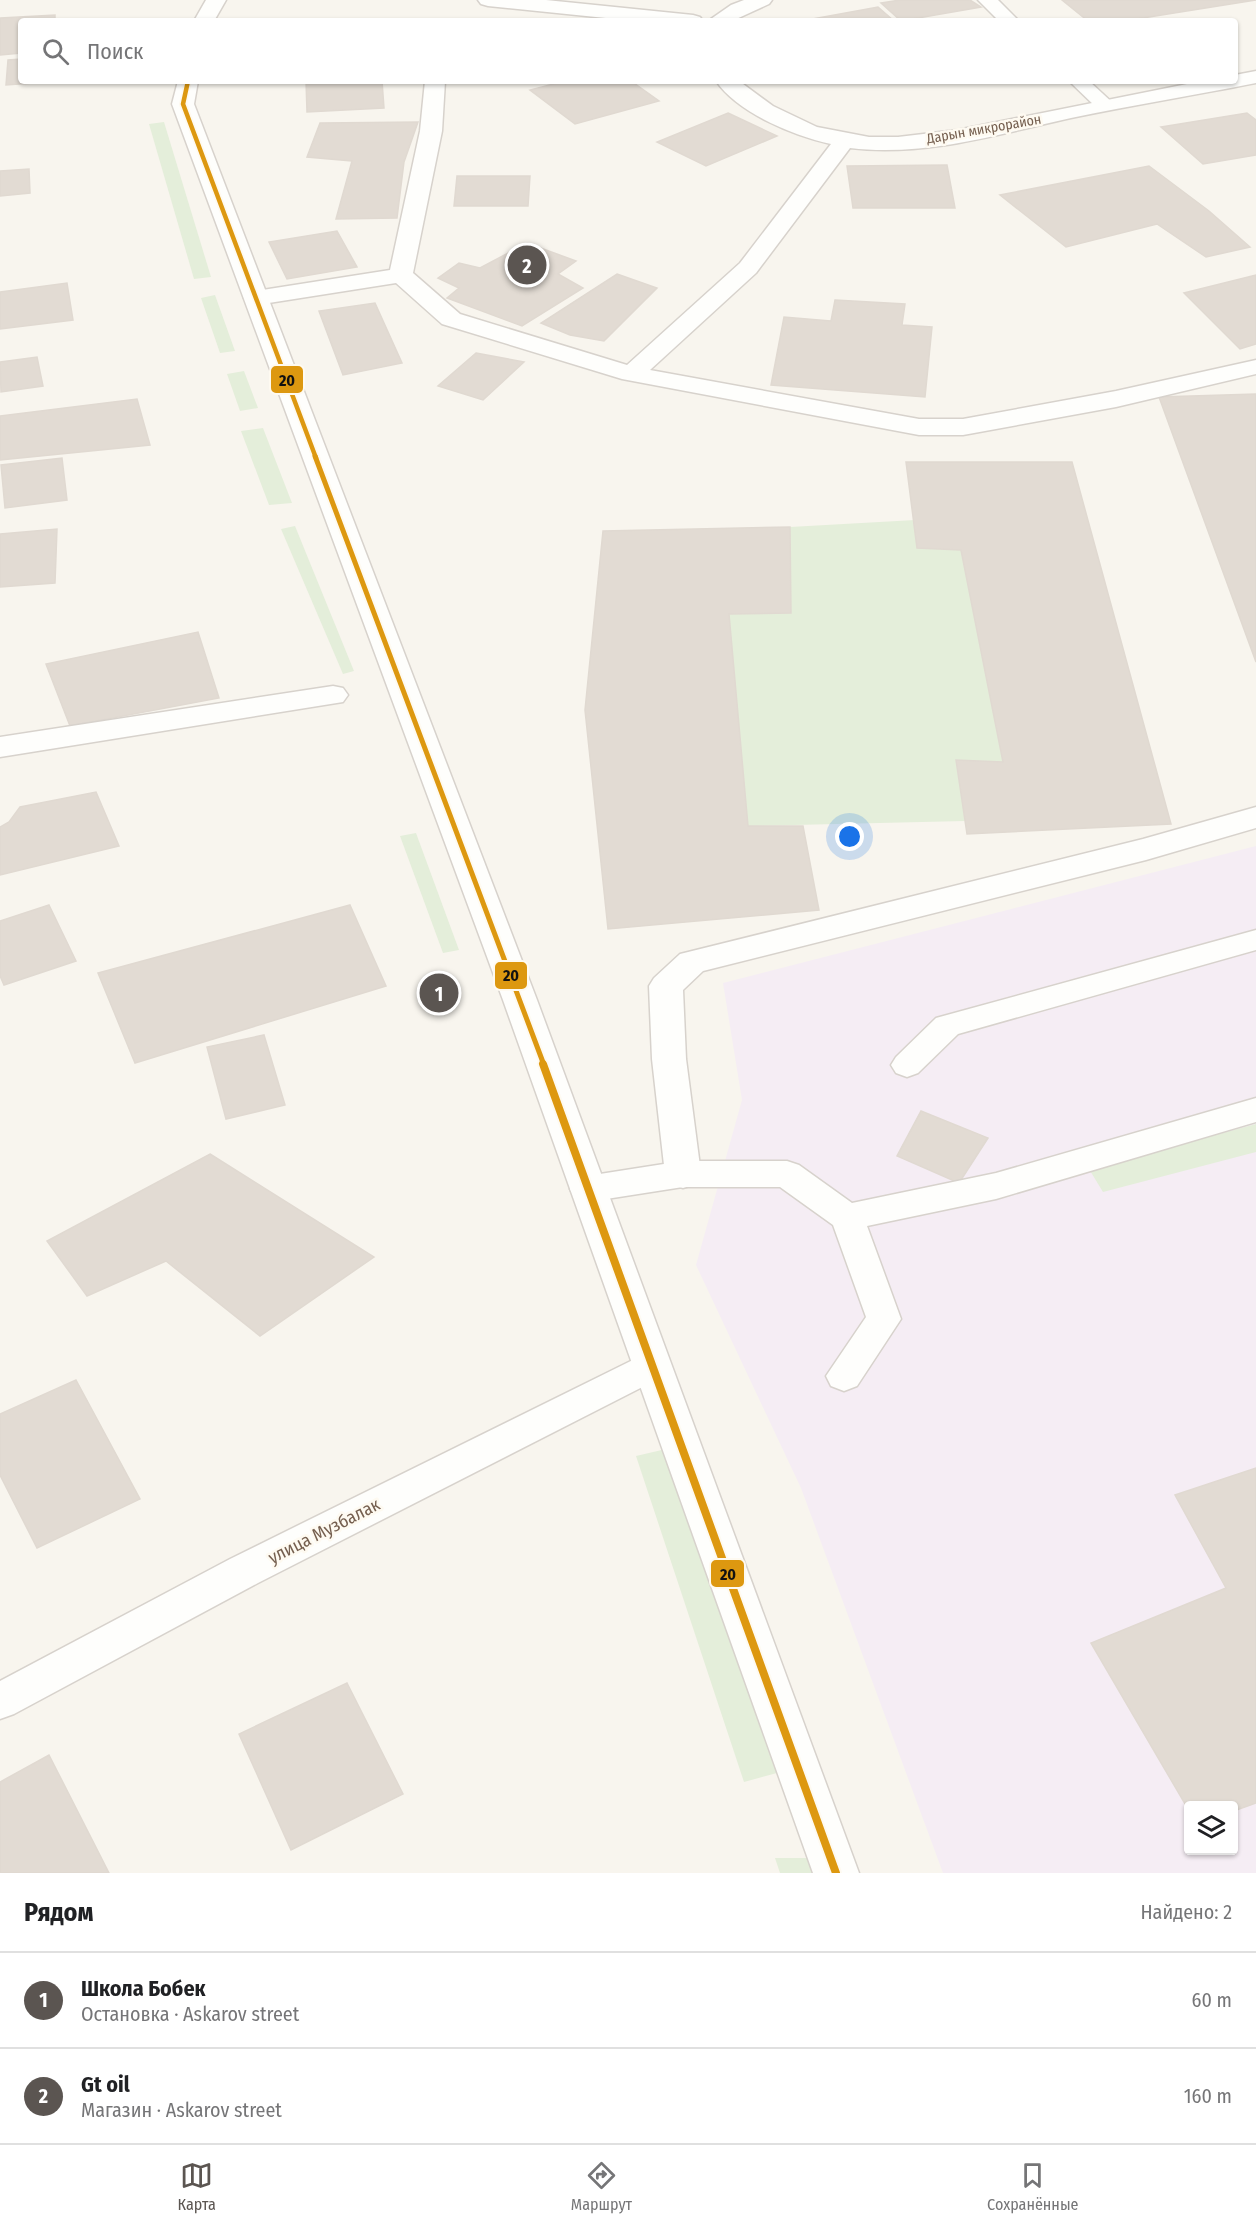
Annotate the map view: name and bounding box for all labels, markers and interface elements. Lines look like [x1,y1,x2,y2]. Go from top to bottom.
search box [18,18,1238,84]
icon: search [39,35,72,68]
text: Поиск [87,38,143,65]
street label: Дарын микрорайон [924,111,1043,148]
pin: 2 [508,242,546,288]
line badge: 20 [270,365,304,394]
text: 20 [278,371,295,390]
your location [835,822,864,851]
line badge: 20 [494,961,528,990]
text: 20 [502,966,519,985]
pin: 1 [420,970,458,1016]
street label: улица Музбалак [264,1493,384,1569]
line badge: 20 [710,1559,745,1588]
text: 20 [719,1565,736,1584]
map controls [1184,1801,1238,1855]
button: layers [1184,1801,1238,1855]
text: Рядом [24,1897,93,1928]
text: Найдено: 2 [1140,1900,1232,1924]
text: Школа Бобек [81,1975,206,2002]
text: 1 [39,1988,48,2012]
text: 60 m [1192,1988,1232,2012]
text: Остановка · Askarov street [81,2002,299,2026]
text: Gt oil [81,2071,130,2098]
text: 2 [39,2084,48,2108]
text: 160 m [1184,2084,1232,2108]
text: Магазин · Askarov street [81,2098,282,2122]
tab: Карта [178,2159,216,2214]
tab: Маршрут [571,2159,632,2214]
tab: Сохранённые [987,2159,1078,2214]

